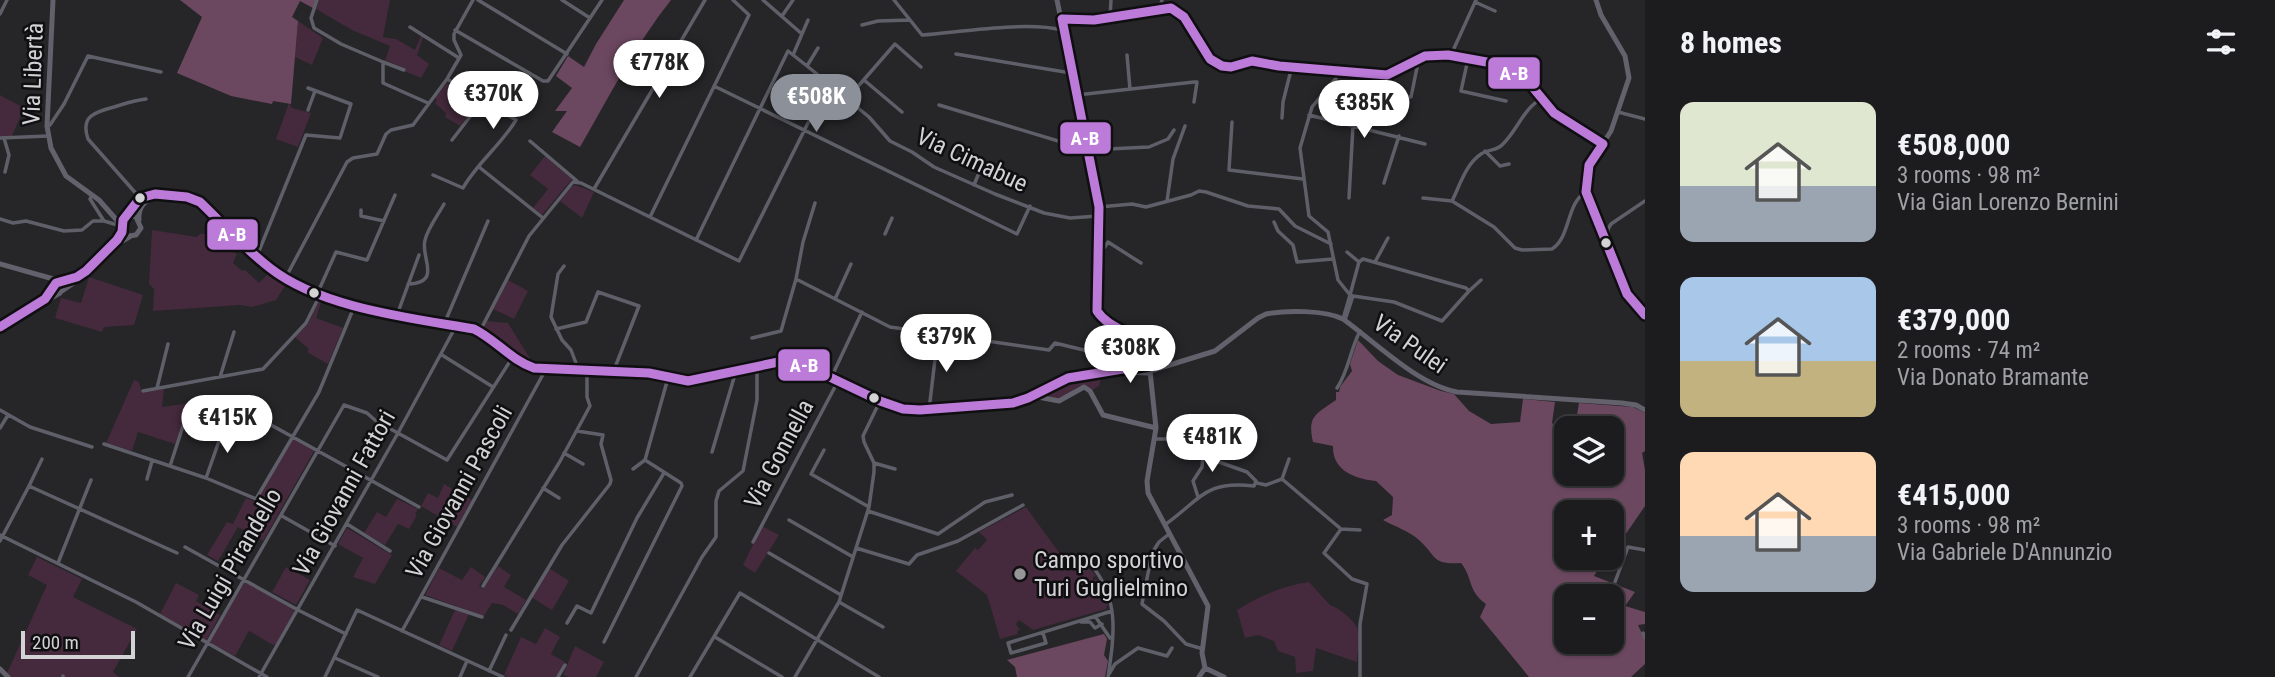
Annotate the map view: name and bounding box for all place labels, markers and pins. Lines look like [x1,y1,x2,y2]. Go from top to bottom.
pin: €778K [610,41,708,100]
pin: €370K [444,72,542,131]
pin: €508K [767,74,865,134]
pin: €385K [1315,80,1413,140]
unlabelled marker [133,191,147,205]
unlabelled marker [1599,236,1613,250]
unlabelled marker [307,286,321,300]
pin: €379K [897,314,995,374]
pin: €308K [1081,326,1179,385]
unlabelled marker [867,391,881,405]
pin: €415K [178,396,276,455]
pin: €481K [1163,414,1261,474]
place label: Campo sportivo Turi Guglielmino [1034,546,1188,602]
marker: Campo sportivo Turi Guglielmino [1012,566,1028,582]

